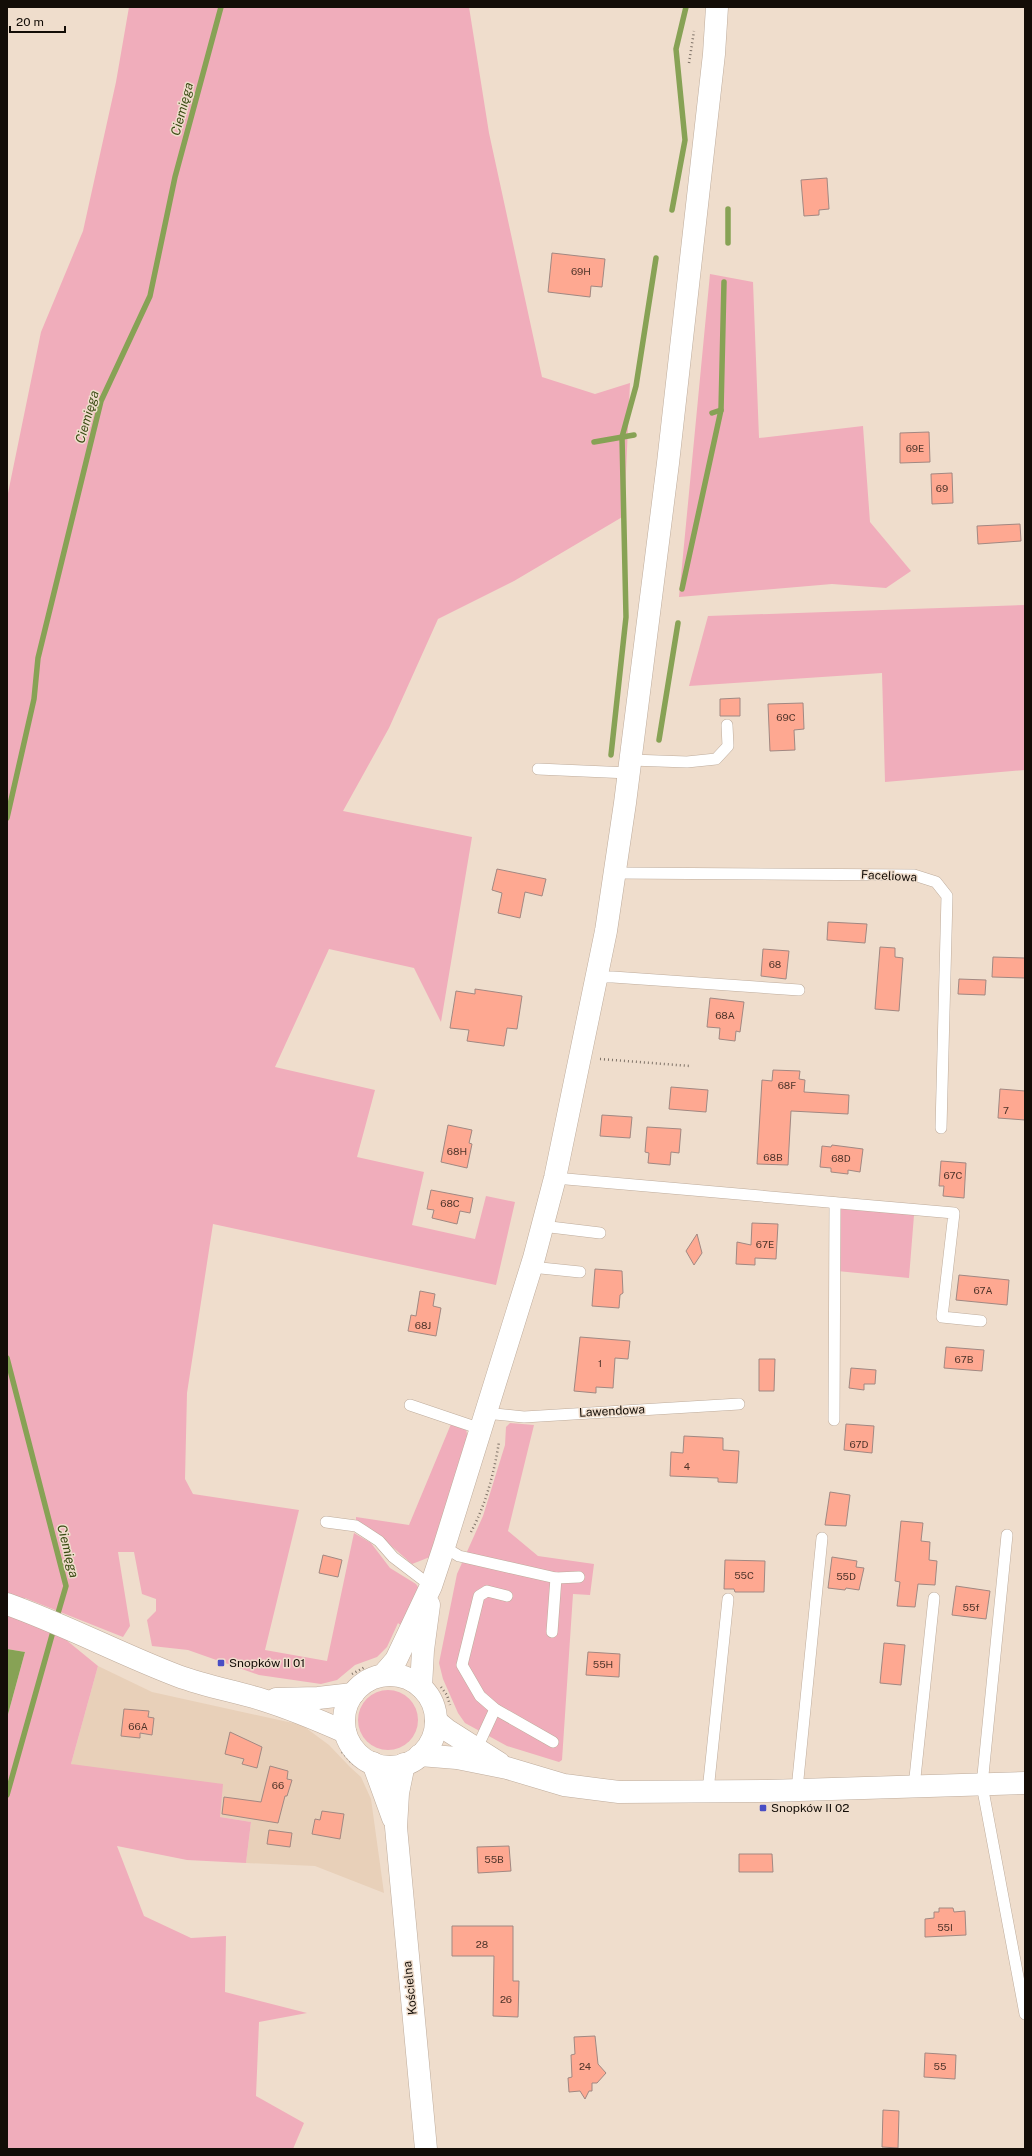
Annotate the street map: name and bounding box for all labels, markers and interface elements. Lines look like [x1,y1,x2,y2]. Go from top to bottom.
scale bar [10,8,65,34]
text: 20 m [16,15,44,29]
water label: Ciemięga [168,81,196,137]
house number: 69H [571,265,591,277]
water label: Ciemięga [72,389,102,445]
house number: 69E [906,442,924,454]
house number: 69 [936,482,948,494]
house number: 69C [776,711,796,723]
street label: Faceliowa [861,868,917,884]
house number: 68 [769,958,781,970]
house number: 68A [715,1009,735,1021]
house number: 68F [778,1079,796,1091]
house number: 7 [1003,1104,1009,1116]
house number: 68H [447,1145,467,1157]
house number: 68B [763,1151,783,1163]
house number: 68D [831,1152,851,1164]
house number: 67C [944,1169,963,1181]
house number: 68C [440,1197,460,1209]
house number: 67E [756,1238,774,1250]
house number: 67A [973,1284,993,1296]
house number: 68J [415,1319,431,1331]
house number: 67B [955,1353,974,1365]
house number: 1 [598,1357,602,1369]
street label: Lawendowa [579,1402,645,1420]
house number: 67D [850,1438,869,1450]
house number: 4 [684,1460,690,1472]
water label: Ciemięga [54,1523,82,1579]
house number: 55C [734,1569,754,1581]
house number: 55D [836,1570,856,1582]
house number: 55f [963,1601,979,1613]
place label: Snopków II 01 [229,1656,305,1670]
marker: Snopków II 01 [216,1658,226,1668]
house number: 55H [593,1658,613,1670]
house number: 66A [128,1720,148,1732]
house number: 66 [272,1779,284,1791]
place label: Snopków II 02 [771,1801,850,1815]
marker: Snopków II 02 [758,1803,768,1813]
house number: 55B [484,1853,504,1865]
house number: 55I [937,1921,953,1933]
house number: 28 [476,1938,488,1950]
street label: Kościelna [400,1960,420,2016]
house number: 26 [500,1993,512,2005]
house number: 24 [579,2060,591,2072]
house number: 55 [934,2060,946,2072]

